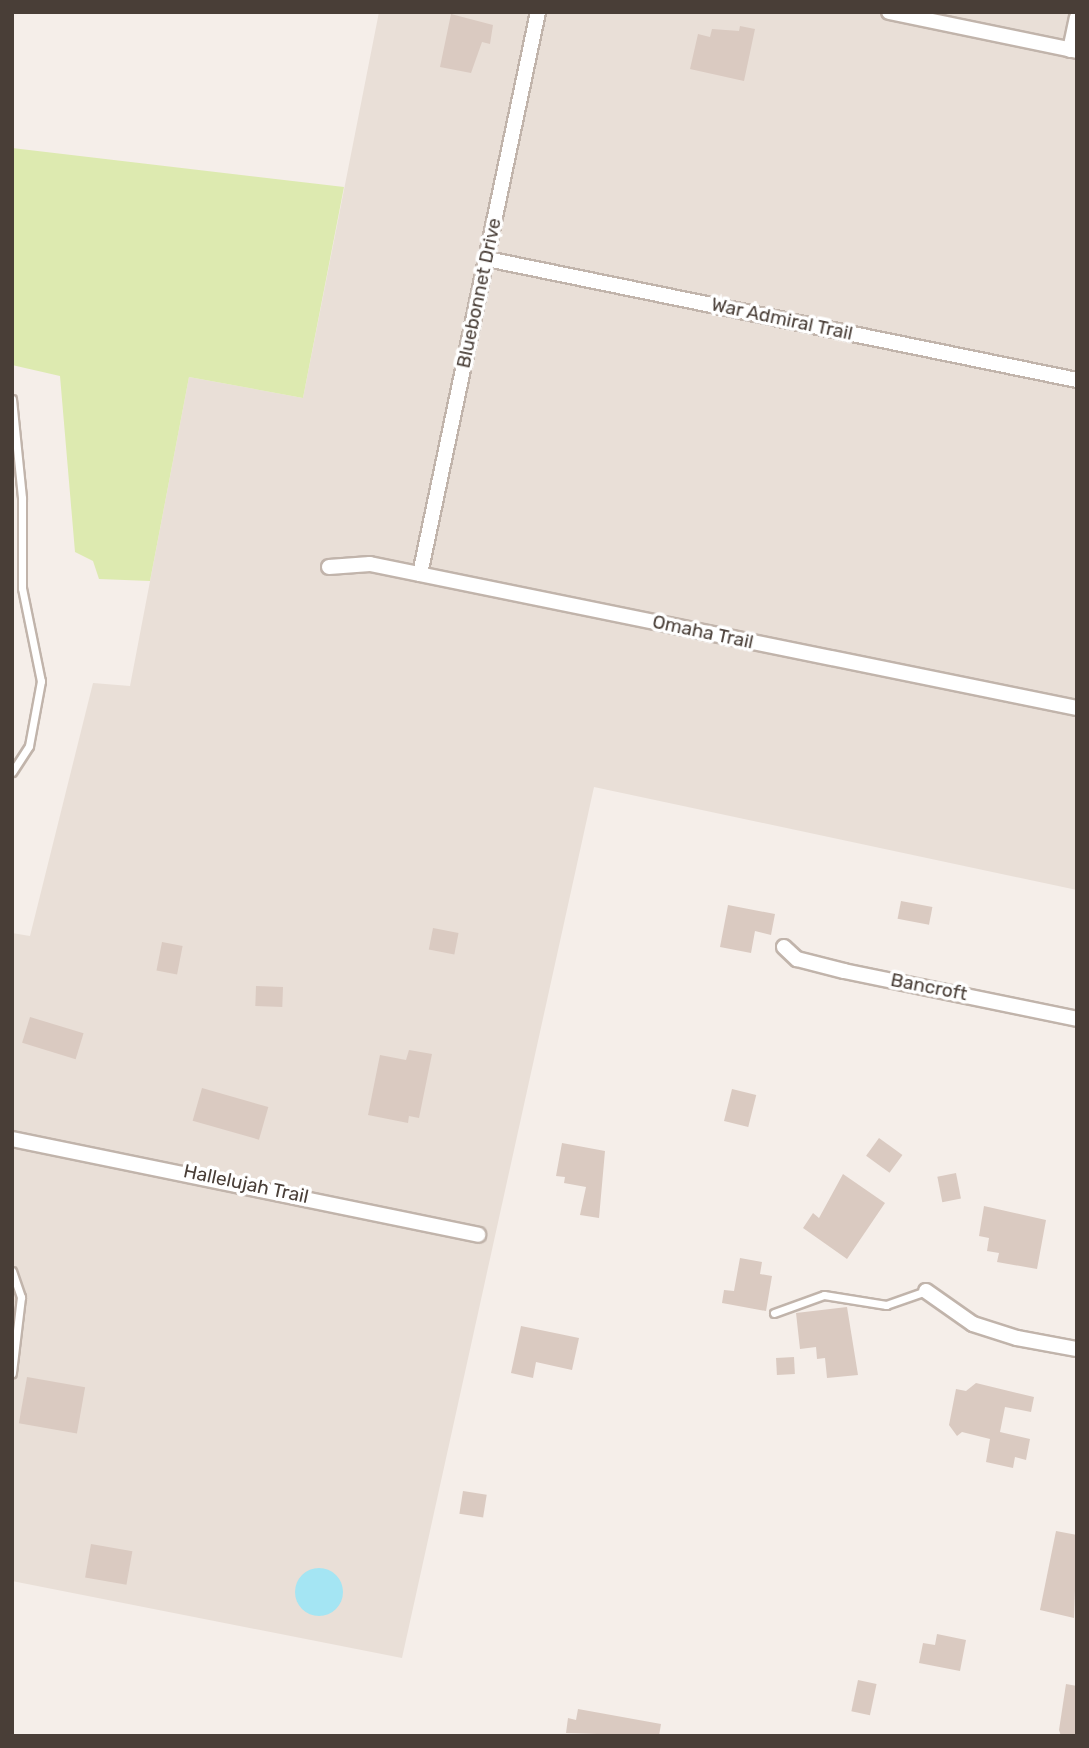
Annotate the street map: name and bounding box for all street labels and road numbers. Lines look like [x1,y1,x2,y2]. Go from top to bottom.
street label: Bluebonnet Drive [452,216,506,370]
street label: War Admiral Trail [708,293,856,345]
street label: Omaha Trail [650,610,756,654]
street label: Bancroft [889,968,969,1006]
street label: Hallelujah Trail [181,1160,311,1208]

